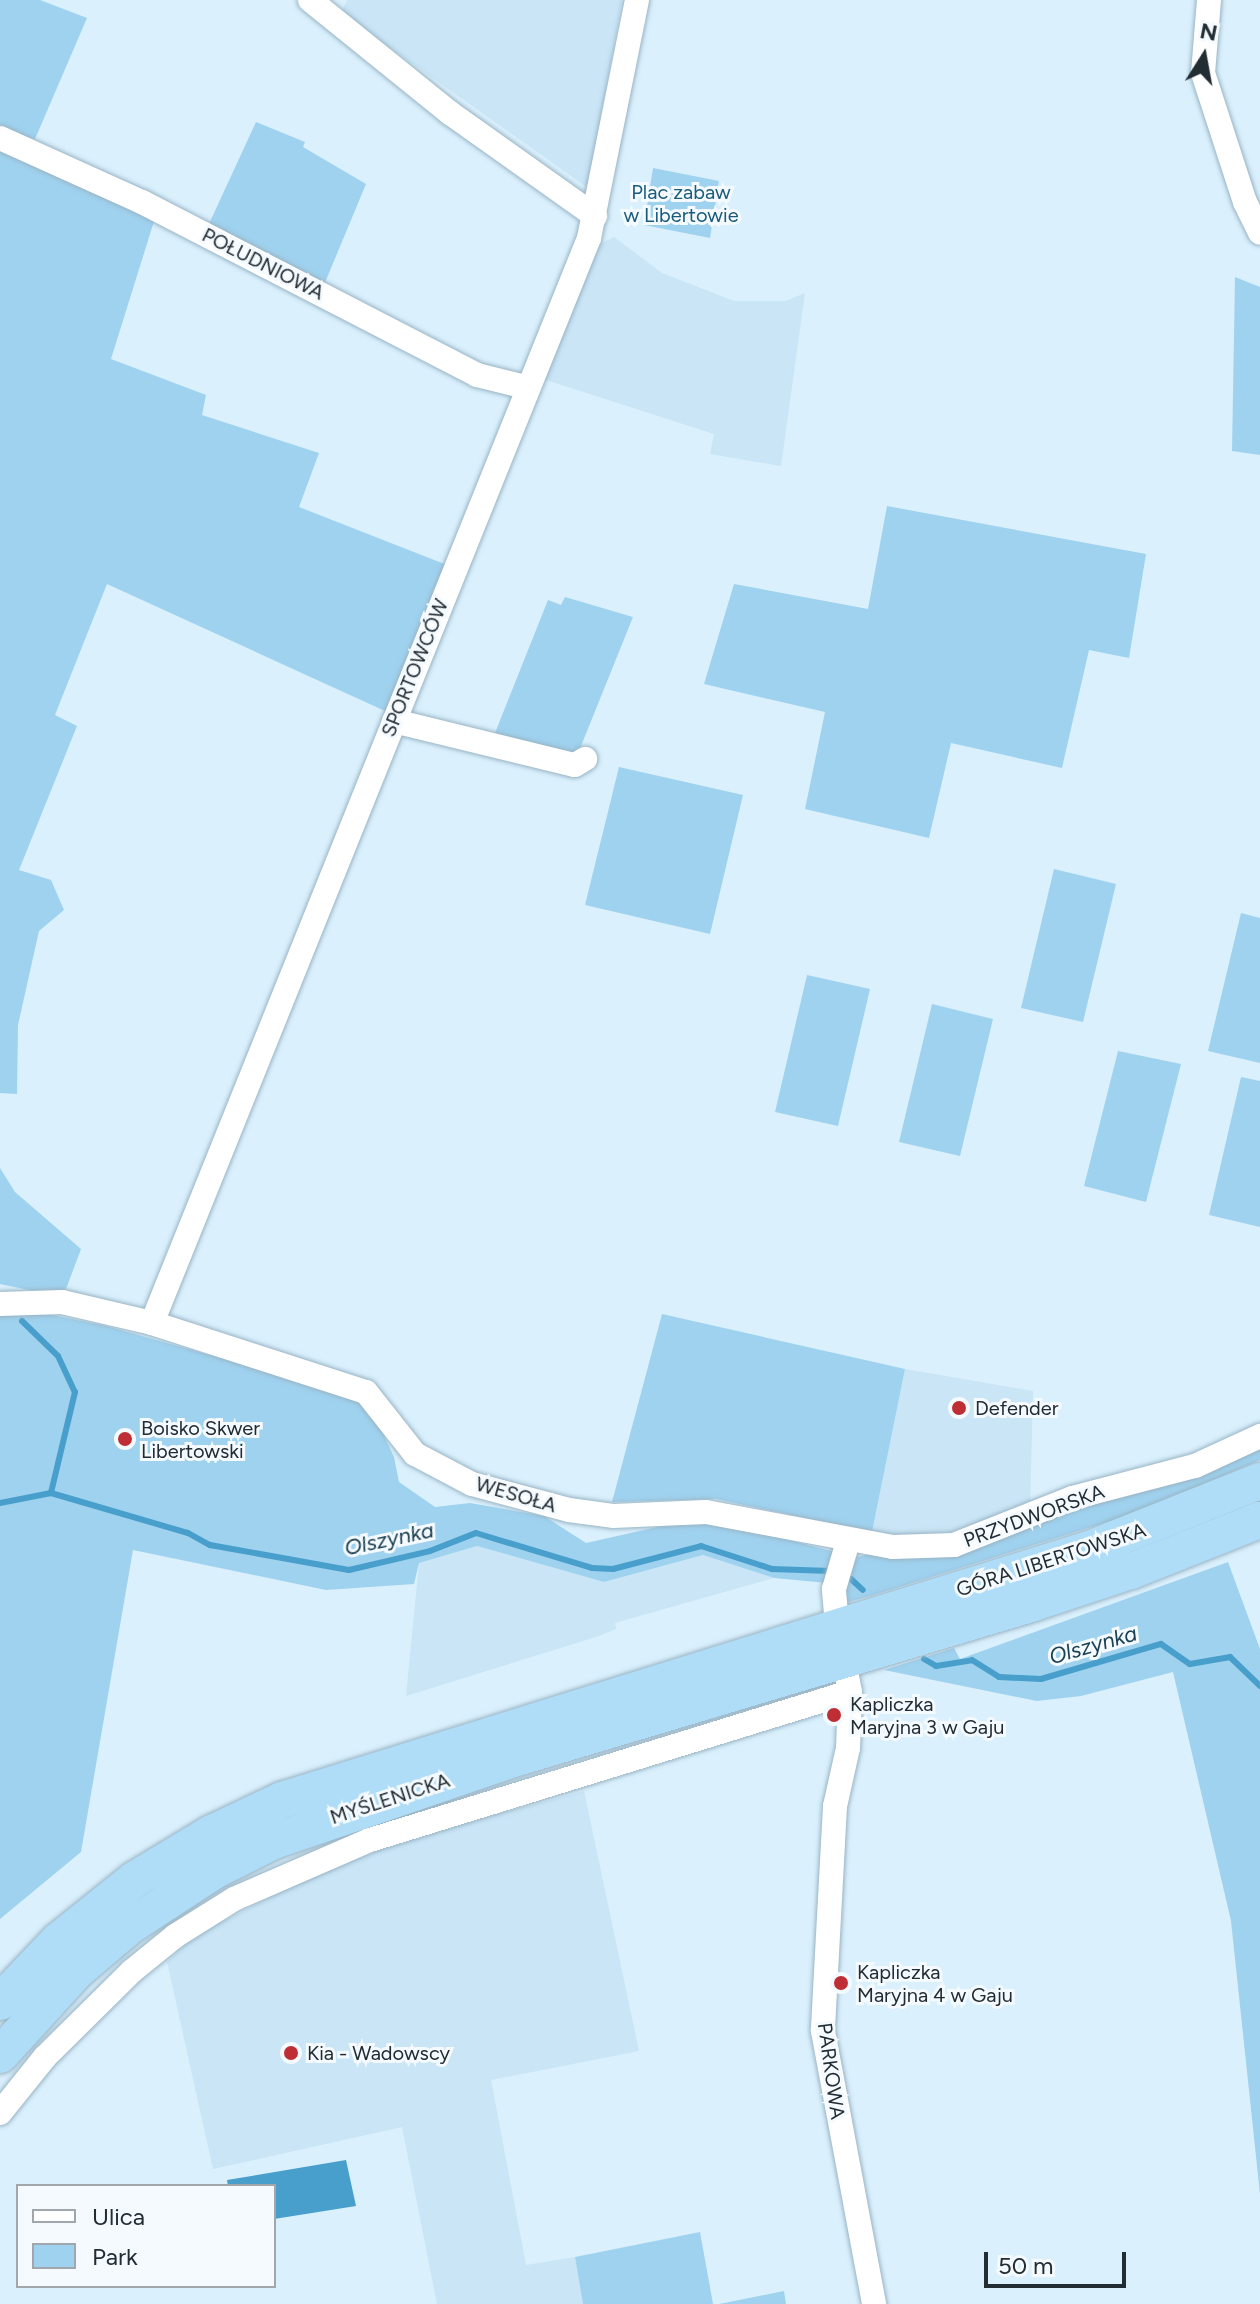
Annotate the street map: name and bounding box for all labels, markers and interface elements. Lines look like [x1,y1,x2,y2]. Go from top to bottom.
north arrow [1164,16,1244,96]
text: N [1198,17,1220,47]
park label: Plac zabaw w Libertowie [623,180,739,227]
street label: POŁUDNIOWA [198,223,328,305]
street label: SPORTOWCÓW [376,596,454,740]
place label: Defender [975,1396,1058,1420]
marker: Defender [950,1399,968,1417]
place label: Boisko Skwer Libertowski [141,1416,260,1463]
marker: Boisko Skwer Libertowski [116,1430,134,1448]
street label: WESOŁA [473,1472,559,1518]
street label: PRZYDWORSKA [960,1479,1108,1553]
water label: Olszynka [342,1517,436,1561]
street label: GÓRA LIBERTOWSKA [953,1518,1149,1602]
water label: Olszynka [1046,1620,1140,1670]
place label: Kapliczka Maryjna 3 w Gaju [850,1692,1004,1739]
marker: Kapliczka Maryjna 3 w Gaju [825,1706,843,1724]
street label: MYŚLENICKA [327,1768,453,1830]
place label: Kapliczka Maryjna 4 w Gaju [857,1960,1013,2007]
marker: Kapliczka Maryjna 4 w Gaju [832,1974,850,1992]
street label: PARKOWA [812,2021,850,2121]
place label: Kia - Wadowscy [307,2041,450,2065]
marker: Kia - Wadowscy [282,2044,300,2062]
legend [16,2184,276,2288]
text: Ulica [92,2202,145,2231]
scale bar [988,2236,1130,2286]
text: Park [92,2242,138,2271]
text: 50 m [998,2251,1054,2280]

